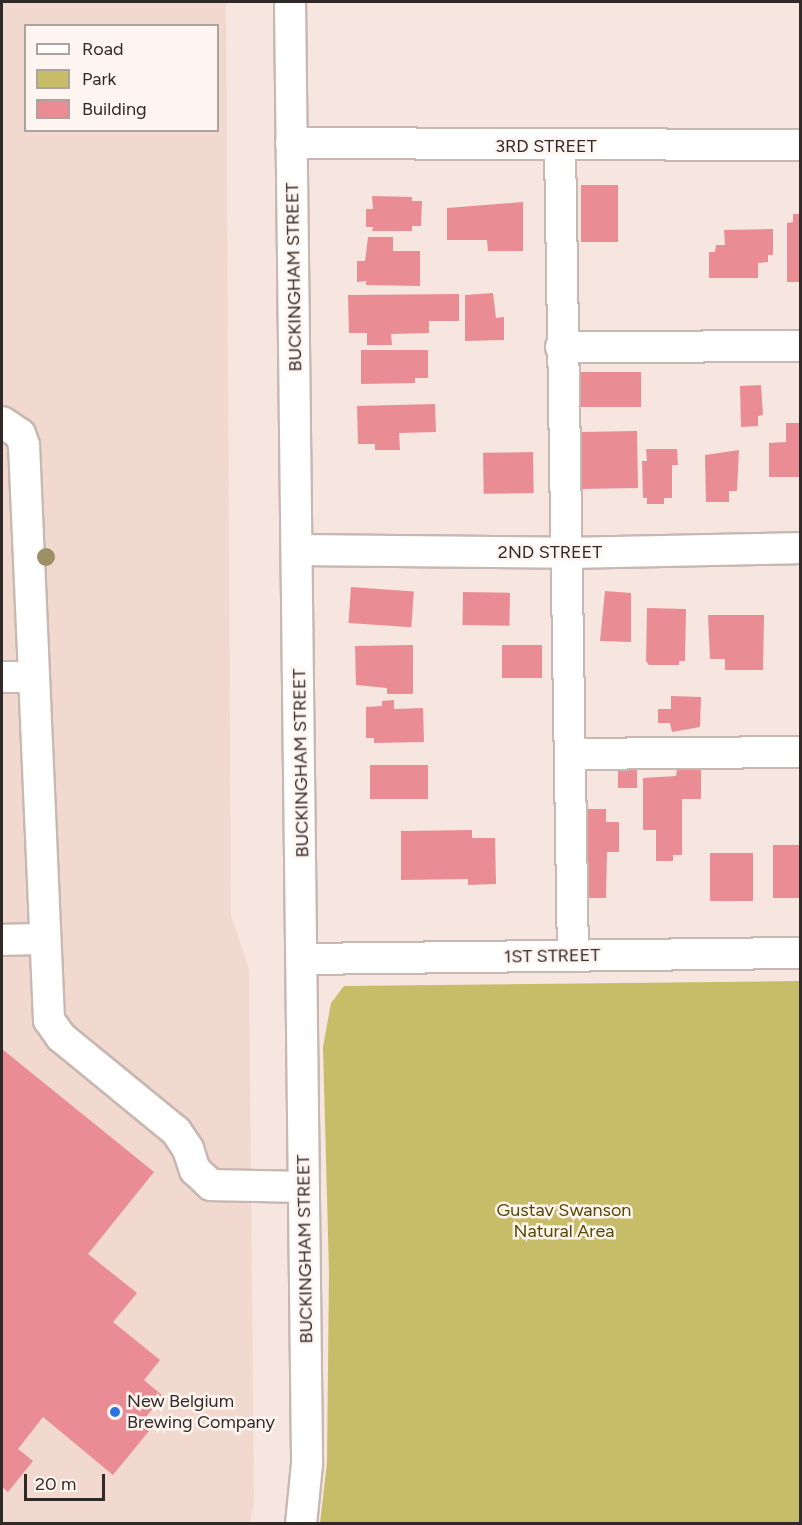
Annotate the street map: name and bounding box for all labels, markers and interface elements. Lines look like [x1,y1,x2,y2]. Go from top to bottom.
legend [24,24,219,132]
text: Road [82,38,123,60]
text: Park [82,68,116,90]
text: Building [82,98,147,120]
street label: 3RD STREET [495,135,597,157]
street label: BUCKINGHAM STREET [282,182,306,372]
street label: 2ND STREET [498,541,602,563]
street label: BUCKINGHAM STREET [289,668,313,858]
street label: 1ST STREET [504,944,600,968]
street label: BUCKINGHAM STREET [293,1154,317,1344]
park label: Gustav Swanson Natural Area [497,1200,631,1242]
place label: New Belgium Brewing Company [127,1391,275,1434]
marker: New Belgium Brewing Company [108,1405,122,1419]
scale bar [27,1462,108,1500]
text: 20 m [35,1473,76,1495]

